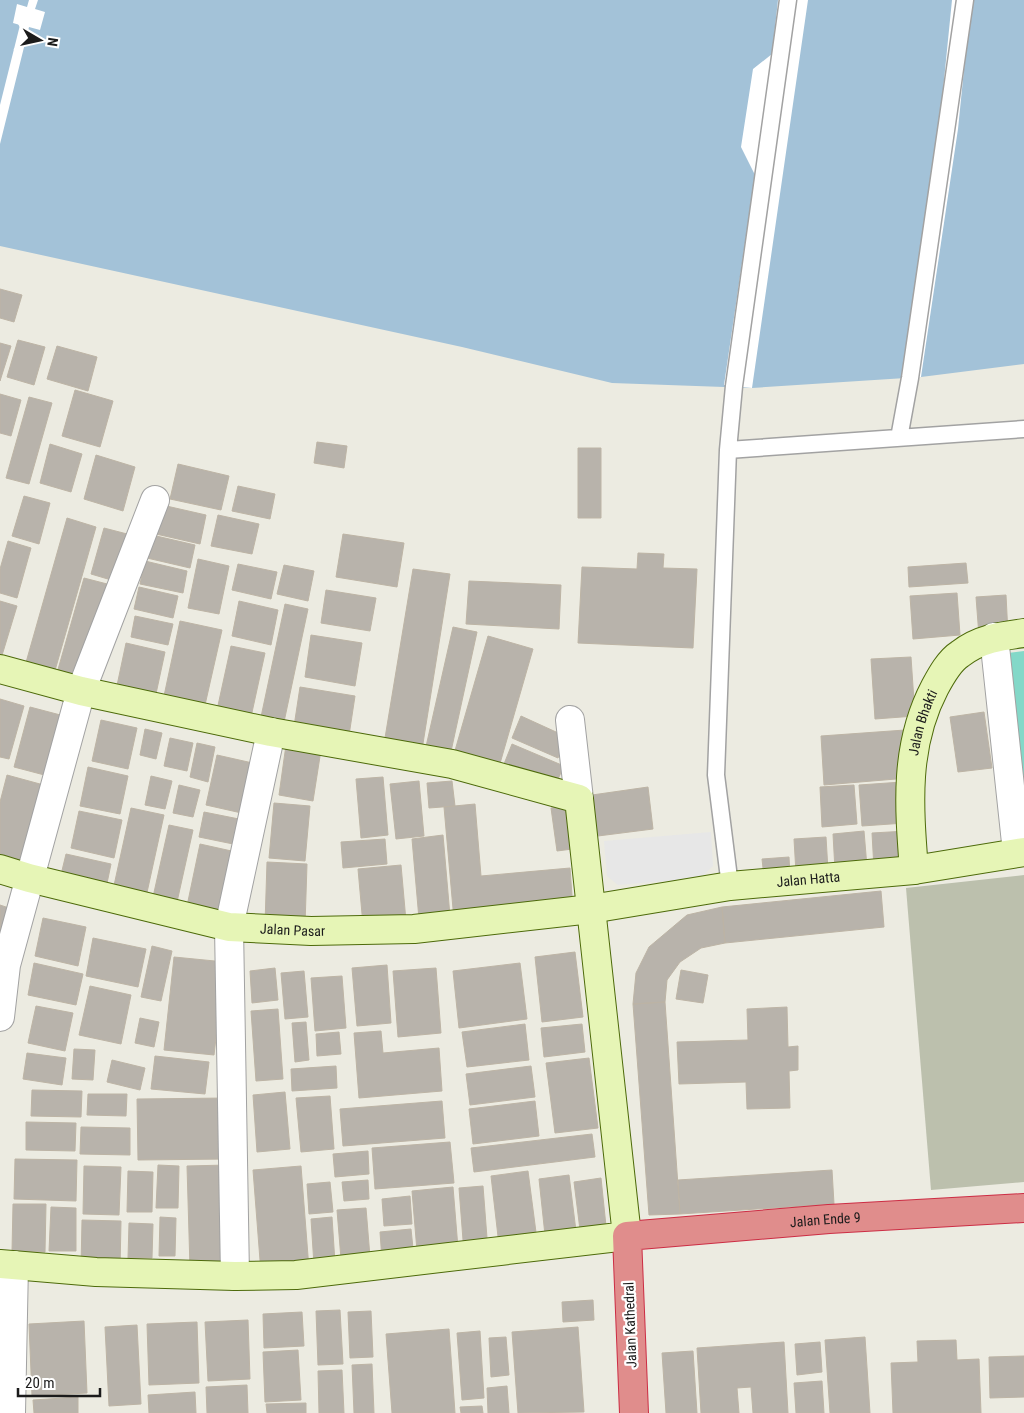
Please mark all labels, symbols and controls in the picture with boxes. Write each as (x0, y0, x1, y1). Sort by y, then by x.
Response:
north arrow (15, 15, 65, 65)
text: N (44, 37, 61, 48)
street label: Jalan Bhakti (905, 687, 940, 757)
street label: Jalan Hatta (776, 868, 841, 890)
street label: Jalan Pasar (260, 921, 325, 939)
street label: Jalan Ende 9 (789, 1209, 861, 1230)
street label: Jalan Kathedral (621, 1282, 639, 1368)
scale bar (18, 1366, 100, 1398)
text: 20 m (25, 1374, 55, 1392)

